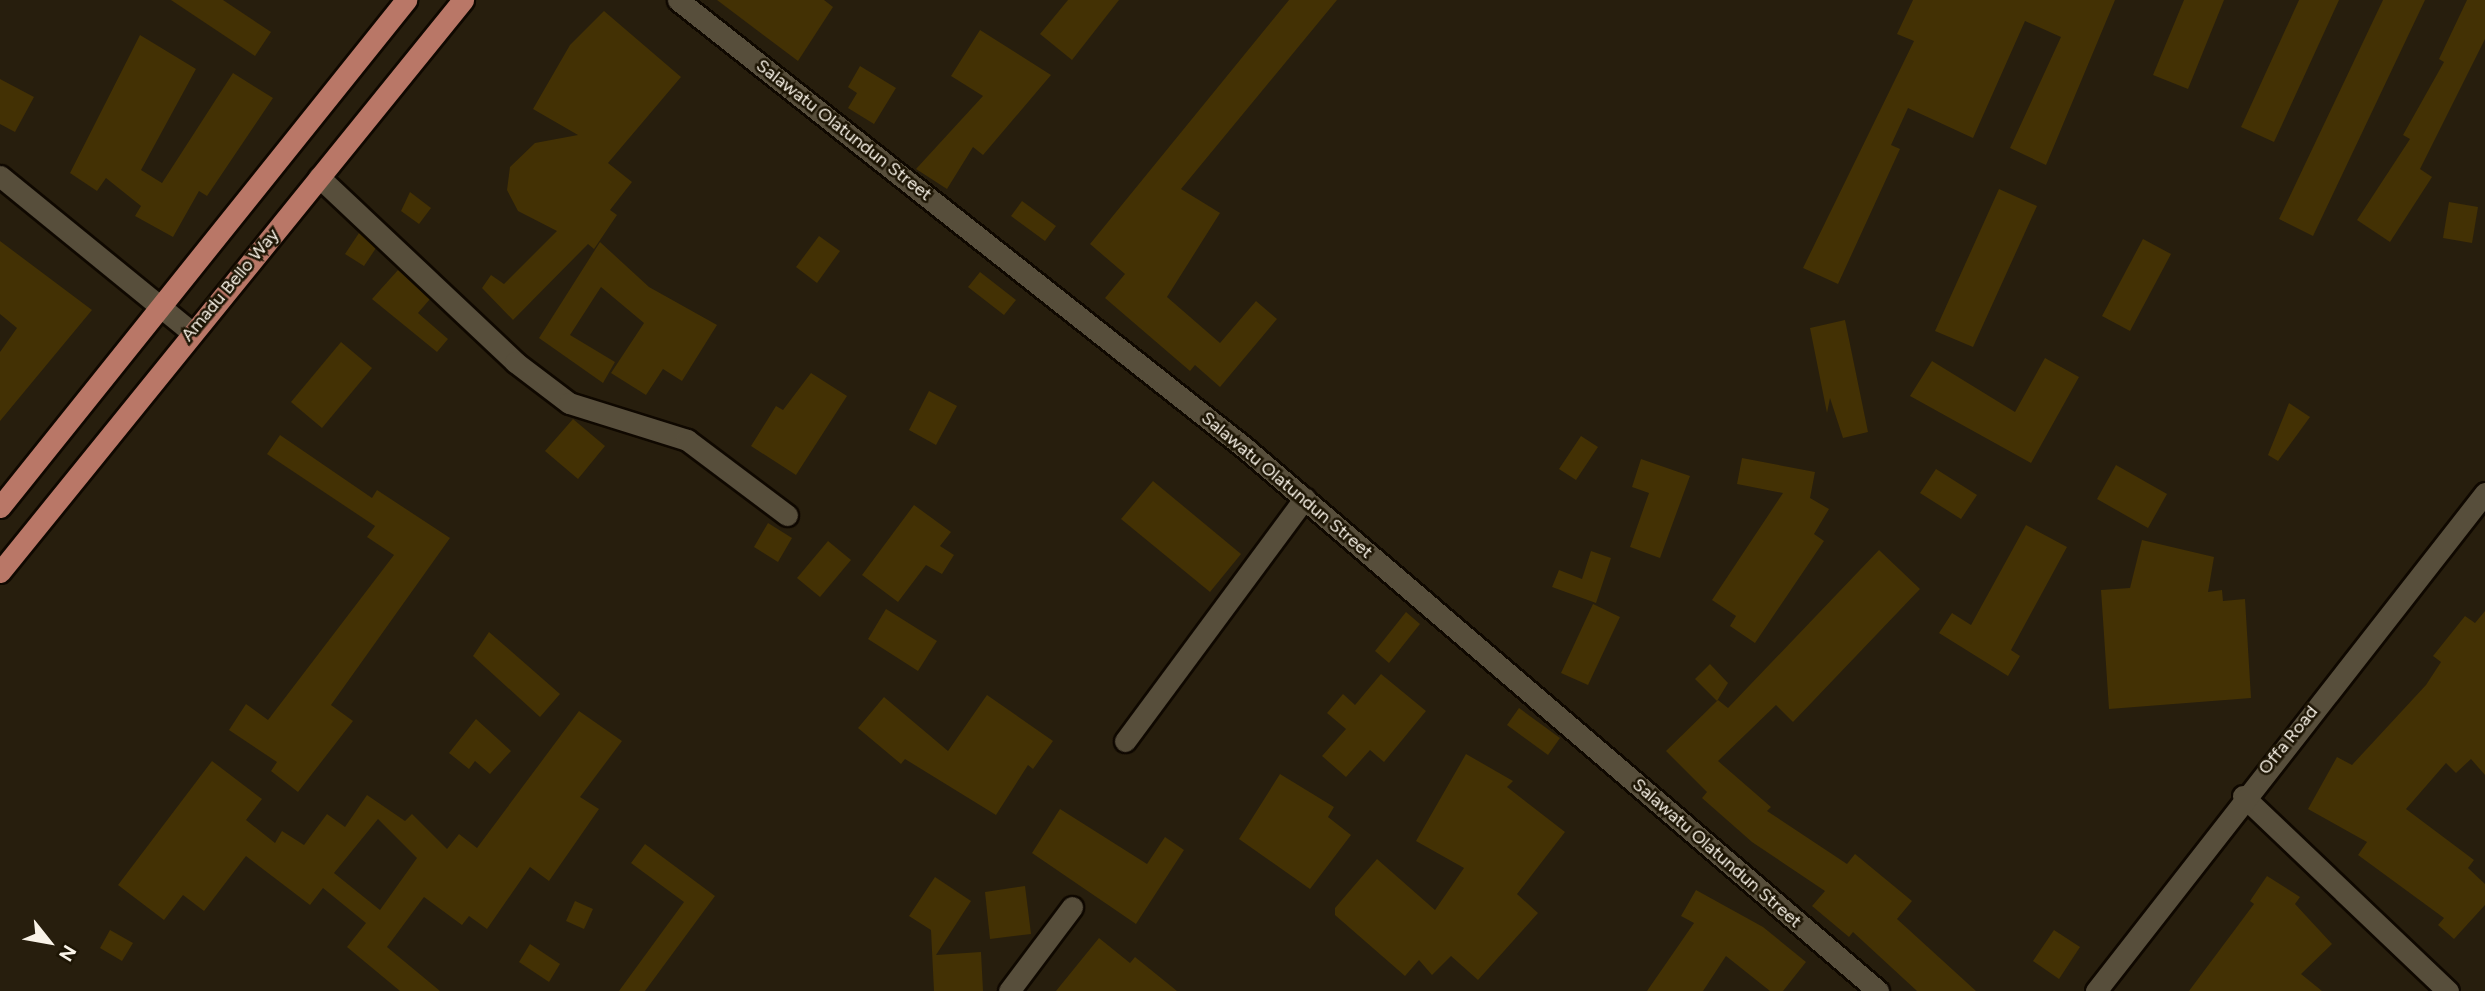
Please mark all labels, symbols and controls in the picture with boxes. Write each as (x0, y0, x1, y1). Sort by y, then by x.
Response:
street label: Salawatu Olatundun Street (752, 55, 936, 205)
street label: Amadu Bello Way (177, 224, 283, 346)
street label: Salawatu Olatundun Street (1197, 407, 1377, 563)
street label: Offa Road (2254, 701, 2322, 779)
street label: Salawatu Olatundun Street (1628, 774, 1806, 932)
north arrow (14, 907, 84, 977)
text: N (54, 941, 81, 965)

